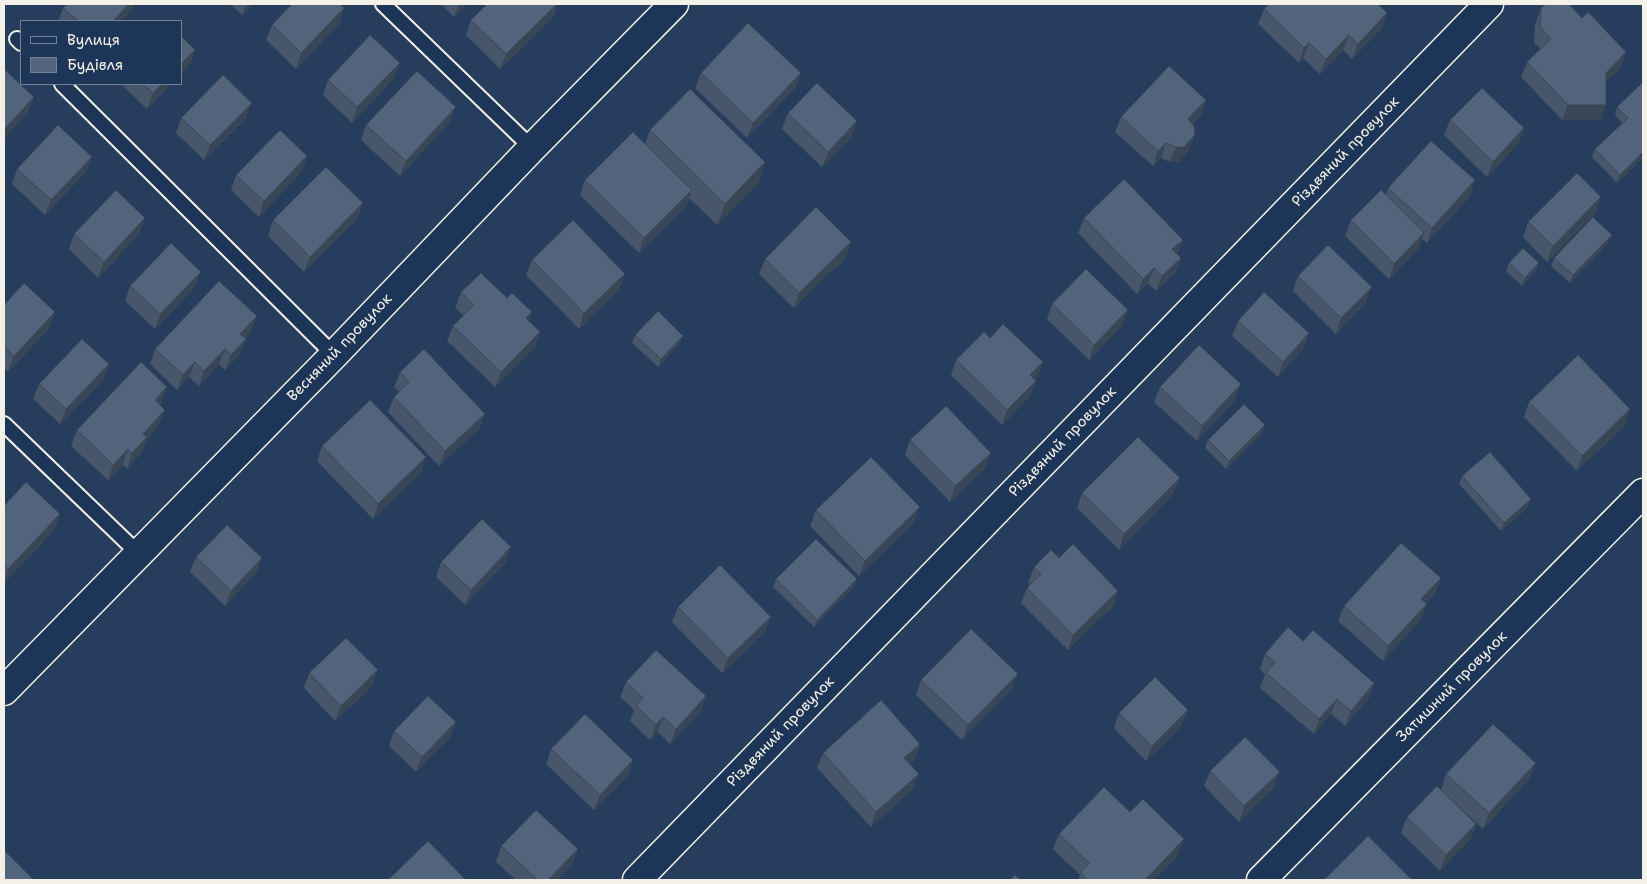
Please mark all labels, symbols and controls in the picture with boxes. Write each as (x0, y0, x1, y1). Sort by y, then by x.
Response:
legend (20, 20, 182, 85)
text: Вулиця (67, 30, 120, 50)
text: Будівля (67, 55, 123, 75)
street label: Різдвяний провулок (1289, 93, 1403, 211)
street label: Весняний провулок (284, 290, 396, 406)
street label: Різдвяний провулок (1006, 383, 1120, 501)
street label: Затишний провулок (1393, 628, 1511, 746)
street label: Різдвяний провулок (724, 673, 838, 791)

